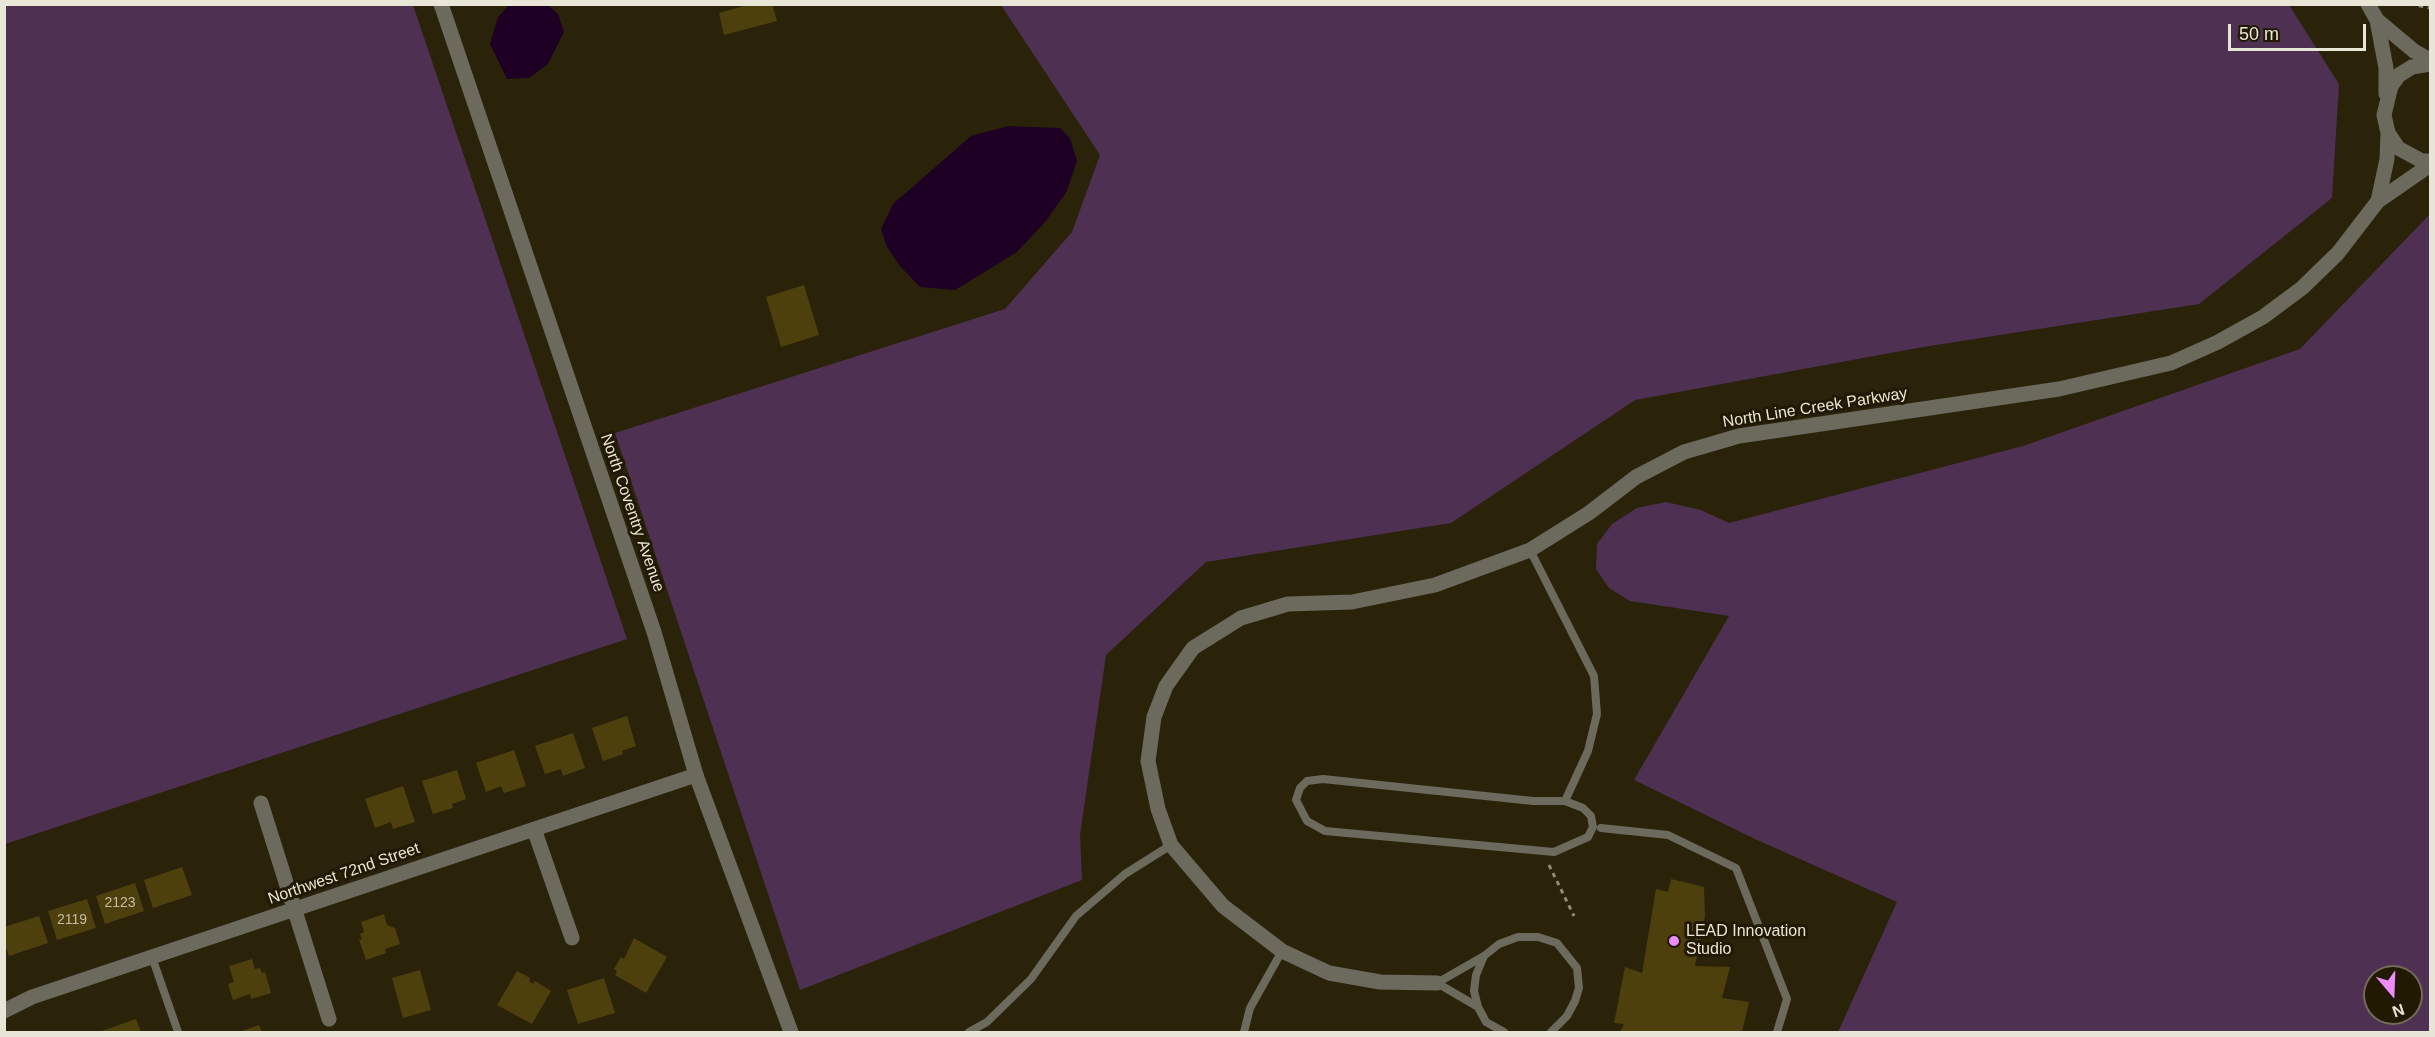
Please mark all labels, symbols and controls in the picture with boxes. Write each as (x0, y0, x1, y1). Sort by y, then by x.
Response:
scale bar (2231, 12, 2369, 50)
text: 50 m (2239, 24, 2279, 44)
street label: North Line Creek Parkway (1721, 384, 1909, 432)
street label: North Coventry Avenue (596, 431, 668, 595)
street label: Northwest 72nd Street (266, 839, 422, 909)
house number: 2123 (104, 895, 136, 911)
house number: 2119 (57, 912, 87, 928)
place label: LEAD Innovation Studio (1686, 922, 1806, 960)
marker: LEAD Innovation Studio (1667, 934, 1681, 948)
north arrow (2363, 965, 2423, 1025)
text: N (2390, 1001, 2407, 1021)

